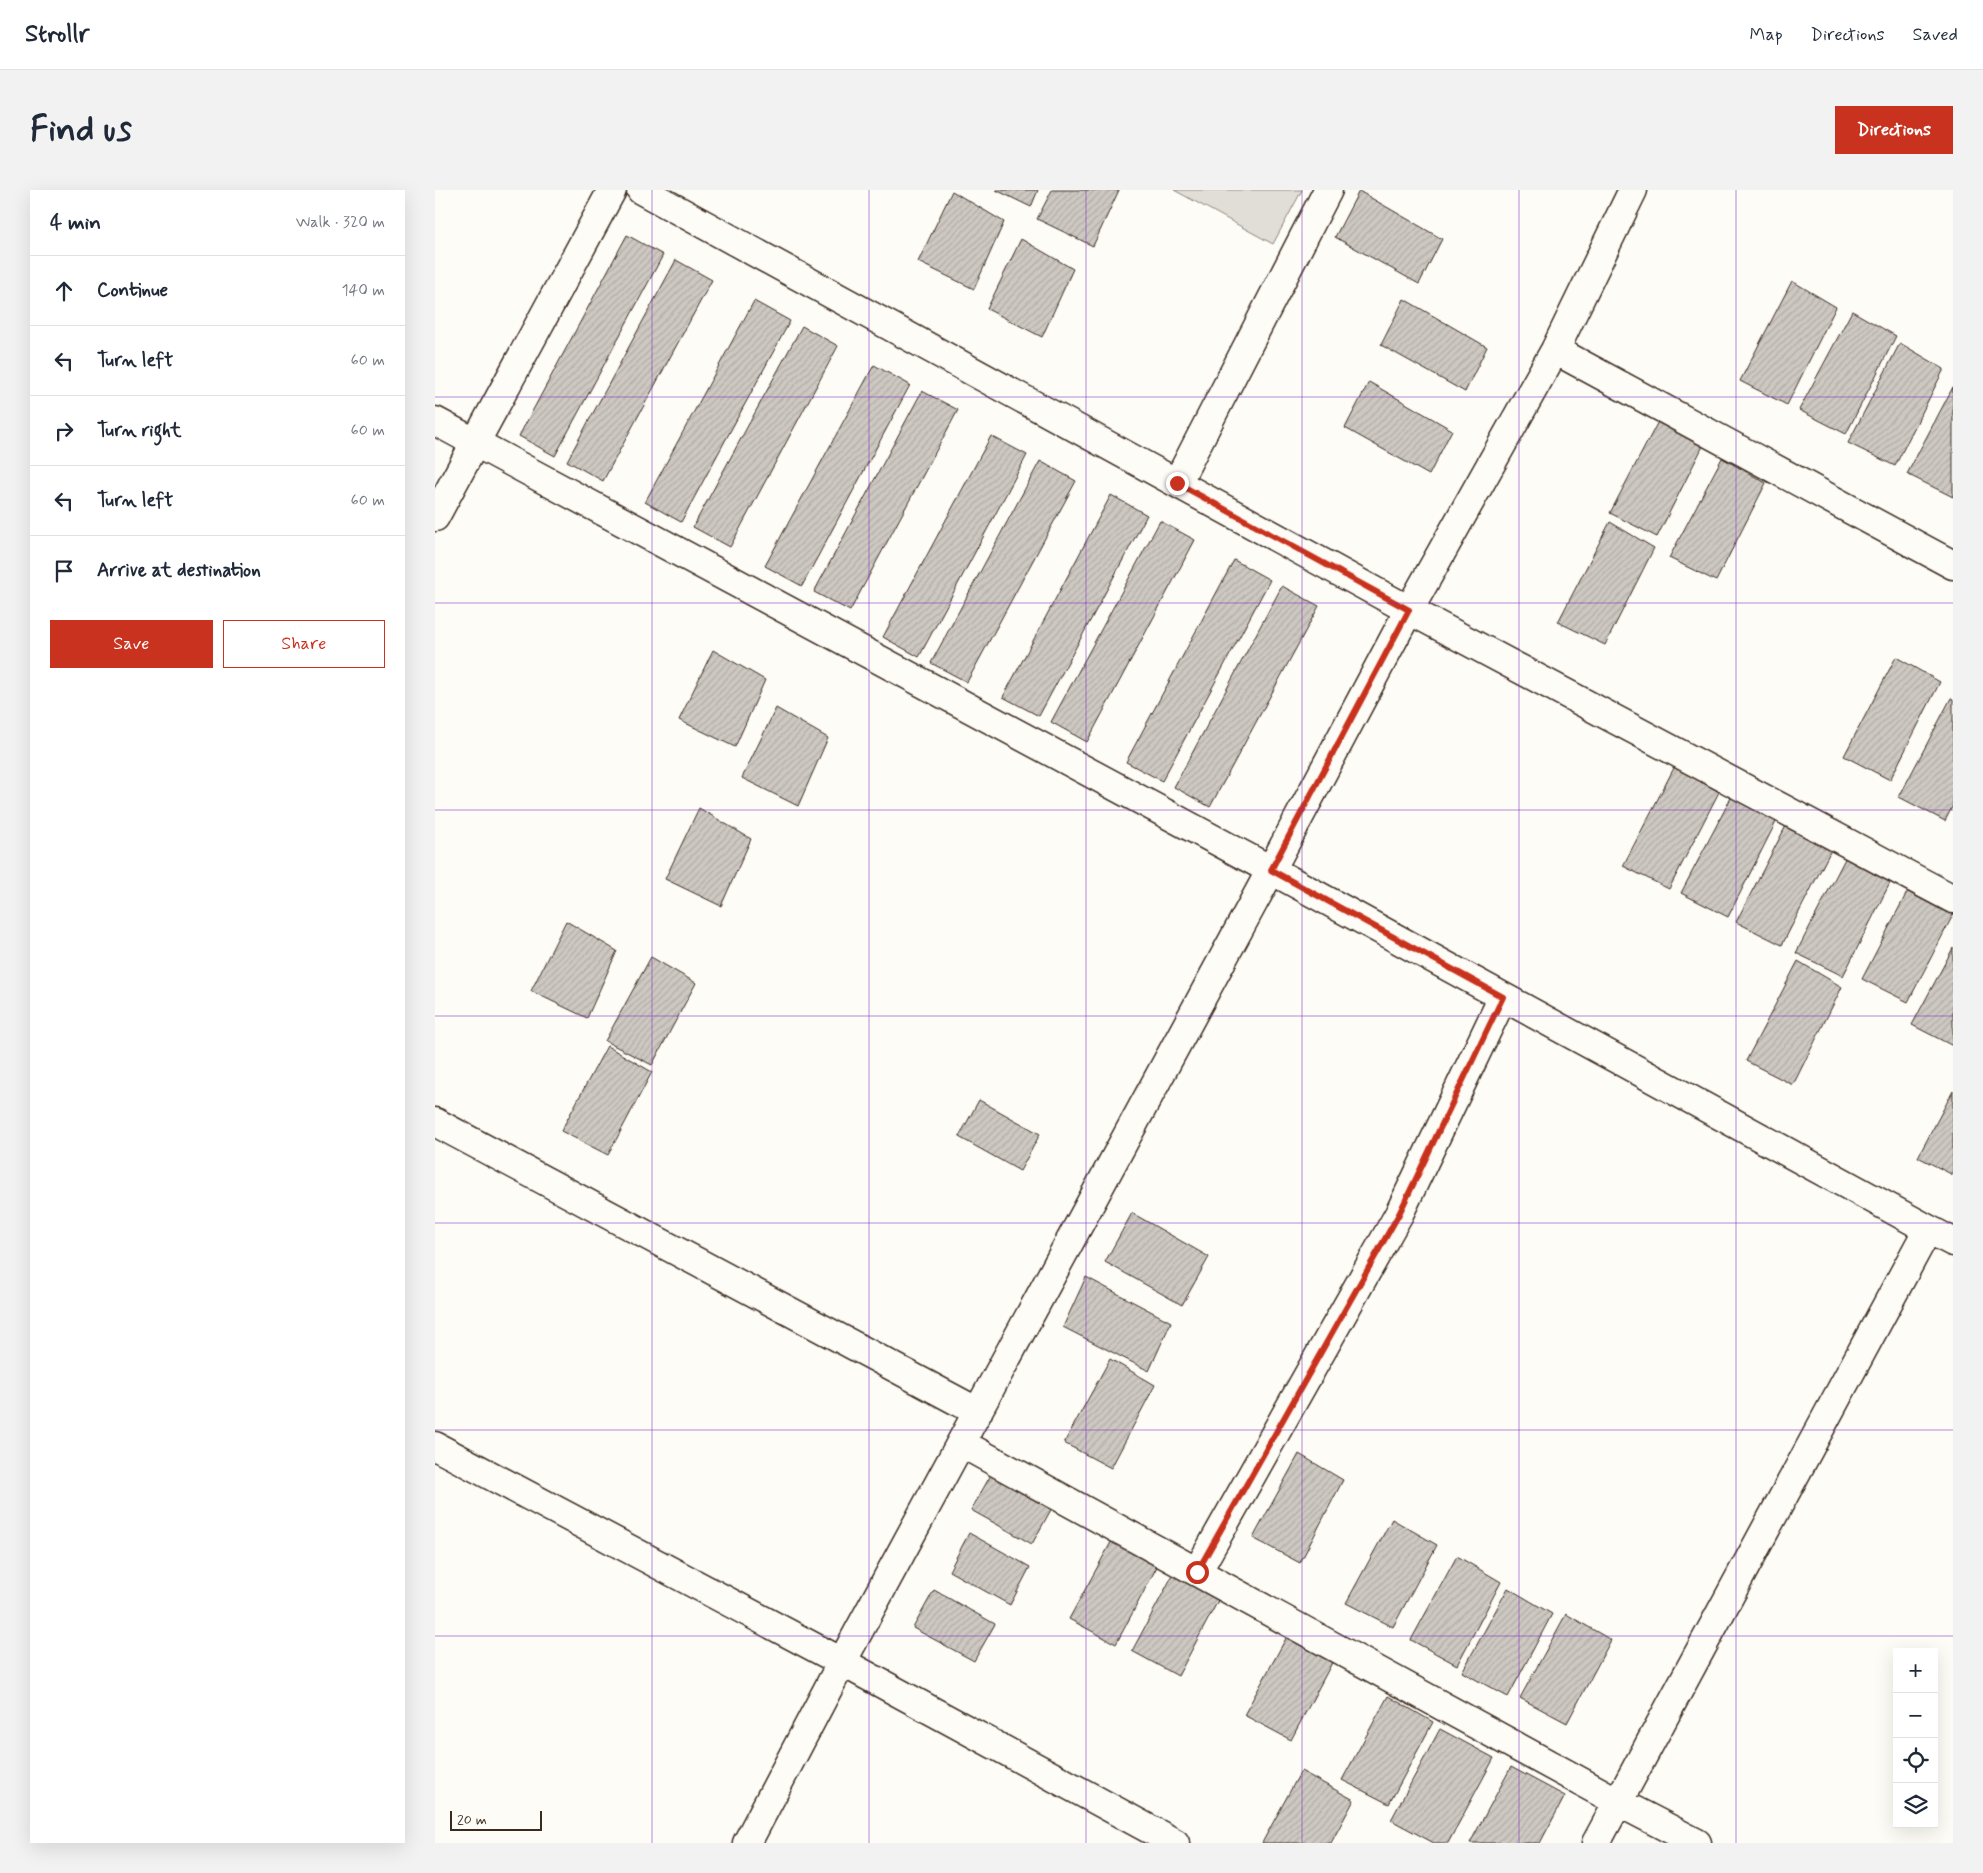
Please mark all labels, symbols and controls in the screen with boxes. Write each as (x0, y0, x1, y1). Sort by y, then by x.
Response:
text: Strollr (25, 19, 89, 50)
text: Map (1750, 23, 1783, 47)
text: Directions (1811, 23, 1885, 47)
text: Saved (1913, 23, 1958, 47)
button: Directions (1835, 106, 1953, 154)
text: Find us (30, 107, 132, 153)
text: 4 min (50, 209, 101, 237)
text: Walk · 320 m (296, 212, 385, 233)
icon: ahead (50, 277, 78, 305)
text: Continue (97, 278, 168, 303)
text: 140 m (341, 280, 385, 301)
icon: left (50, 347, 78, 375)
text: Turn left (97, 348, 173, 373)
text: 60 m (351, 350, 385, 371)
icon: right (50, 417, 78, 445)
text: Turn right (97, 418, 181, 443)
text: 60 m (351, 420, 385, 441)
route end (1166, 472, 1189, 495)
icon: left (50, 487, 78, 515)
text: Turn left (97, 488, 173, 513)
text: 60 m (351, 490, 385, 511)
icon: arrive (50, 557, 78, 585)
text: Arrive at destination (97, 558, 261, 583)
button: Save (50, 620, 213, 668)
button: Share (223, 620, 385, 668)
route start (1186, 1561, 1209, 1584)
map controls (1893, 1648, 1938, 1828)
button: + (1893, 1648, 1938, 1693)
button: − (1893, 1693, 1938, 1738)
button: locate (1893, 1738, 1938, 1783)
button: layers (1893, 1783, 1938, 1828)
scale bar (450, 1808, 543, 1831)
text: 20 m (457, 1811, 487, 1829)

